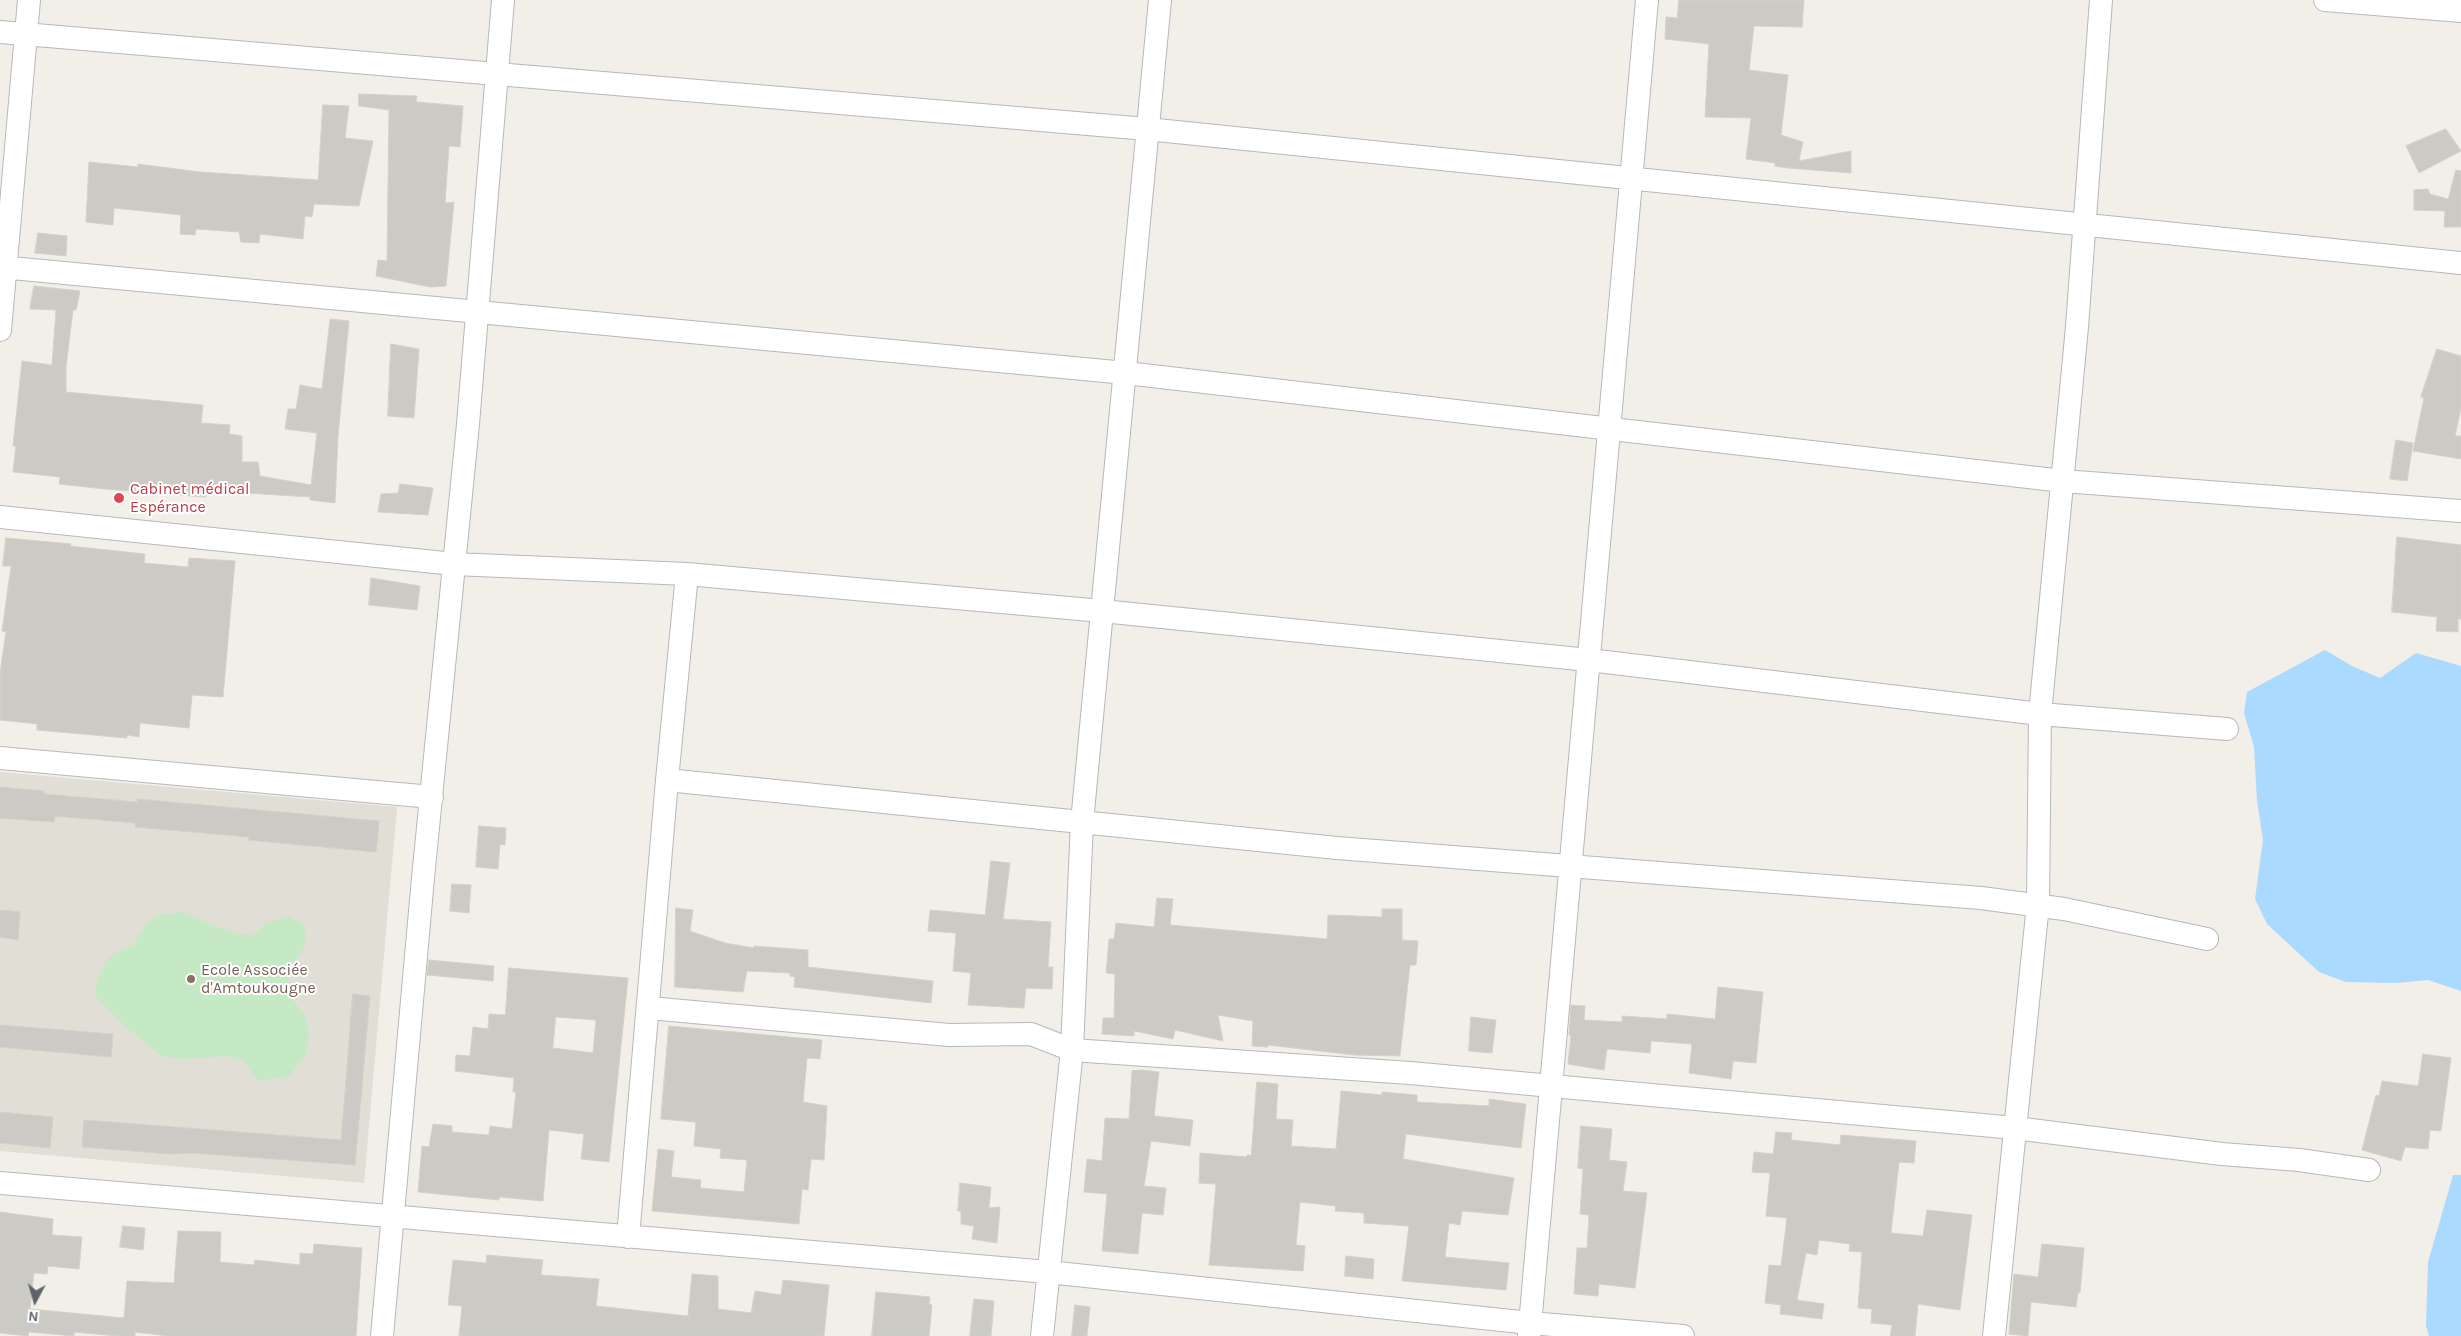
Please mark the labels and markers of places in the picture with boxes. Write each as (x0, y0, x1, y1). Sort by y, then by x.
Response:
place label: Cabinet médical Espérance (130, 479, 250, 517)
marker: Cabinet médical Espérance (112, 491, 126, 505)
place label: Ecole Associée d'Amtoukougne (201, 960, 316, 998)
marker: Ecole Associée d'Amtoukougne (185, 973, 197, 985)

